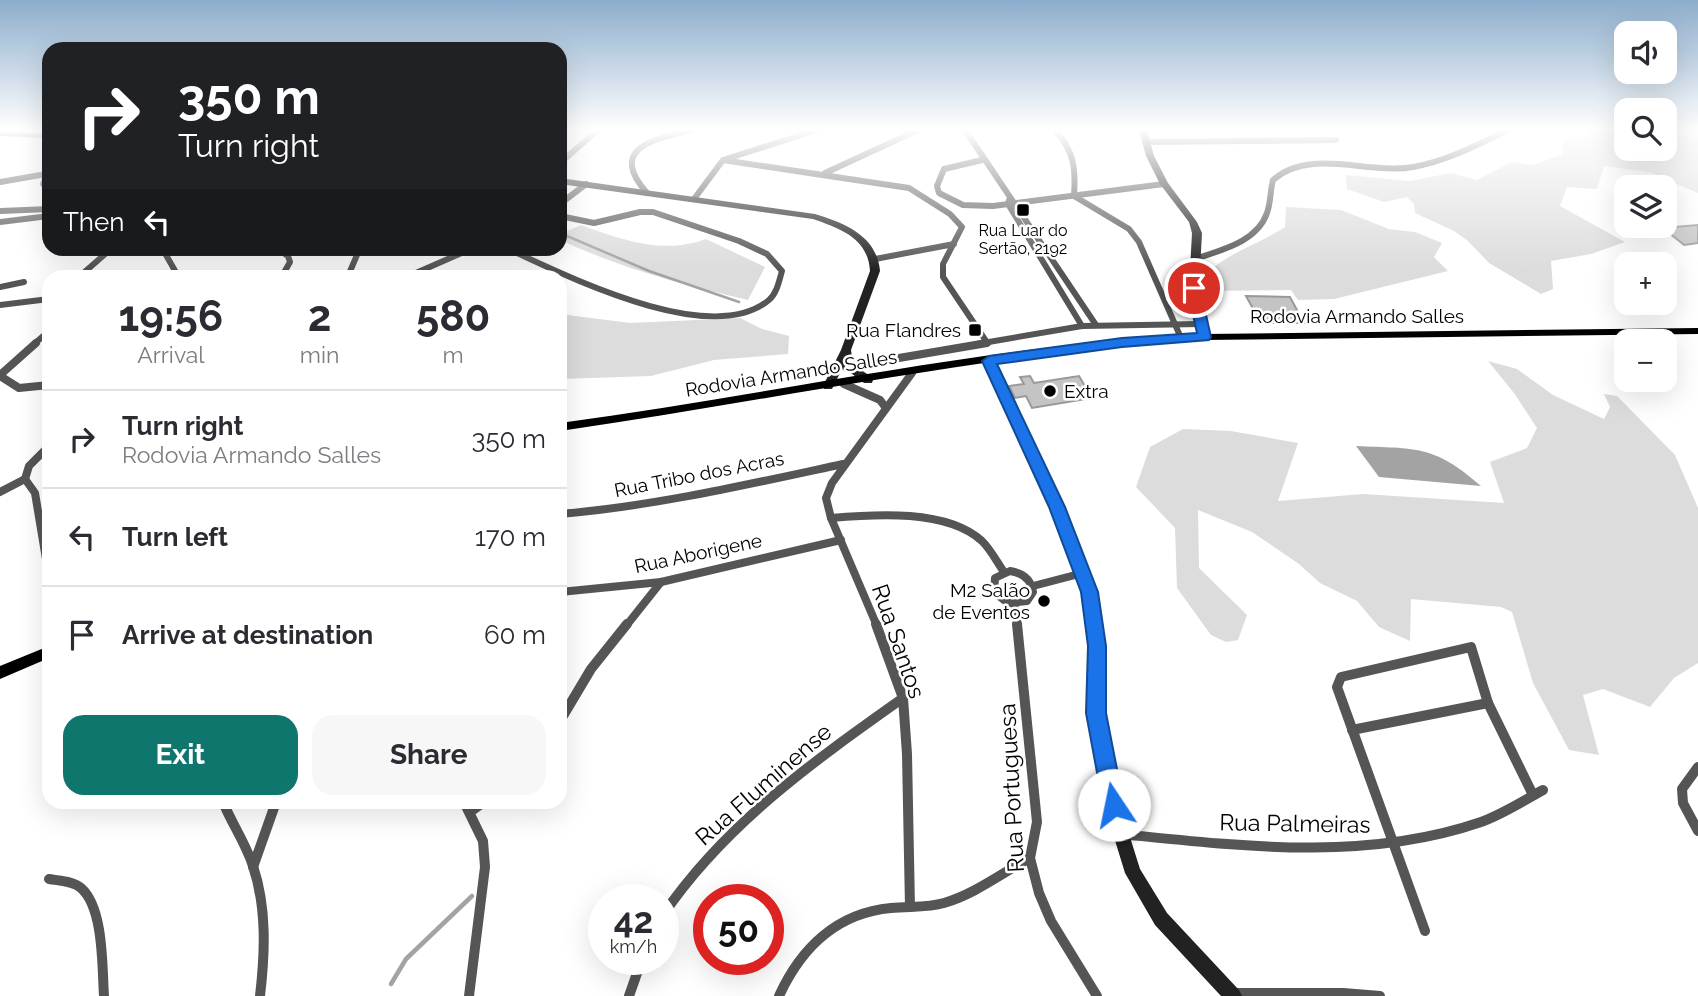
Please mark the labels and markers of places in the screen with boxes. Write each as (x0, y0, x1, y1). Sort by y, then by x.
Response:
marker: Rua Luar do Sertão, 2192 (1015, 202, 1031, 218)
place label: Rua Luar do Sertão, 2192 (979, 221, 1067, 258)
pin (1164, 258, 1224, 318)
place label: Rua Flandres (846, 319, 961, 341)
marker: Rua Flandres (967, 322, 983, 338)
place label: Extra (1064, 380, 1109, 402)
marker: Extra (1042, 383, 1058, 399)
place label: M2 Salão de Eventos (932, 579, 1030, 623)
marker: M2 Salão de Eventos (1036, 593, 1052, 609)

